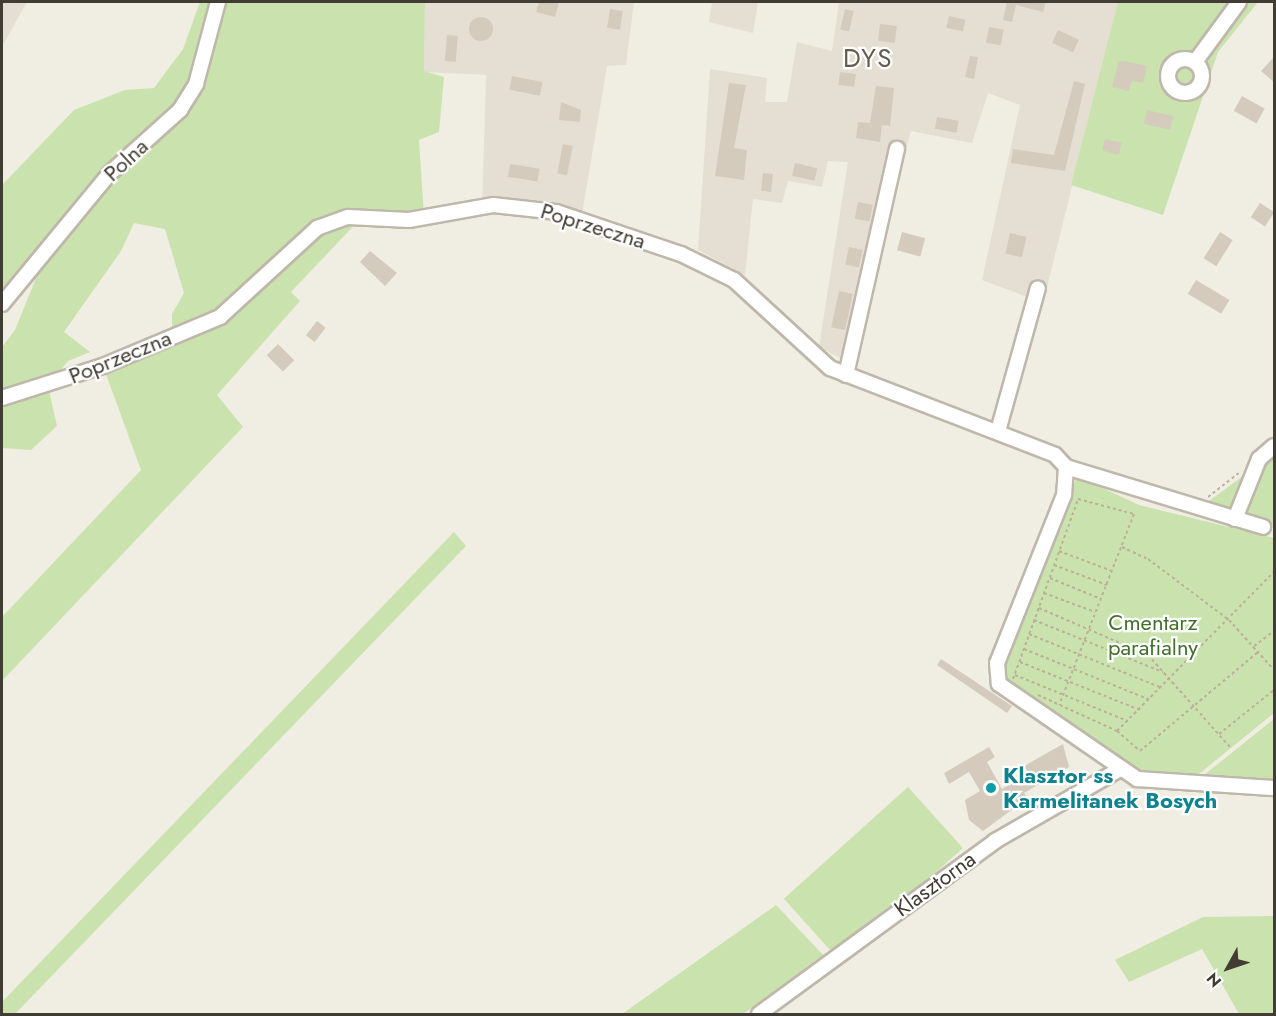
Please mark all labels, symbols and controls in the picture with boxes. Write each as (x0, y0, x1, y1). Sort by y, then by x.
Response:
district label: DYS (843, 43, 893, 75)
street label: Polna (98, 133, 154, 187)
street label: Poprzeczna (537, 198, 649, 254)
street label: Poprzeczna (65, 325, 175, 389)
park label: Cmentarz parafialny (1108, 609, 1198, 660)
place label: Klasztor ss Karmelitanek Bosych (1003, 762, 1217, 813)
marker: Klasztor ss Karmelitanek Bosych (984, 781, 998, 795)
street label: Klasztorna (889, 846, 981, 922)
north arrow (1198, 938, 1258, 998)
text: N (1201, 968, 1227, 992)

